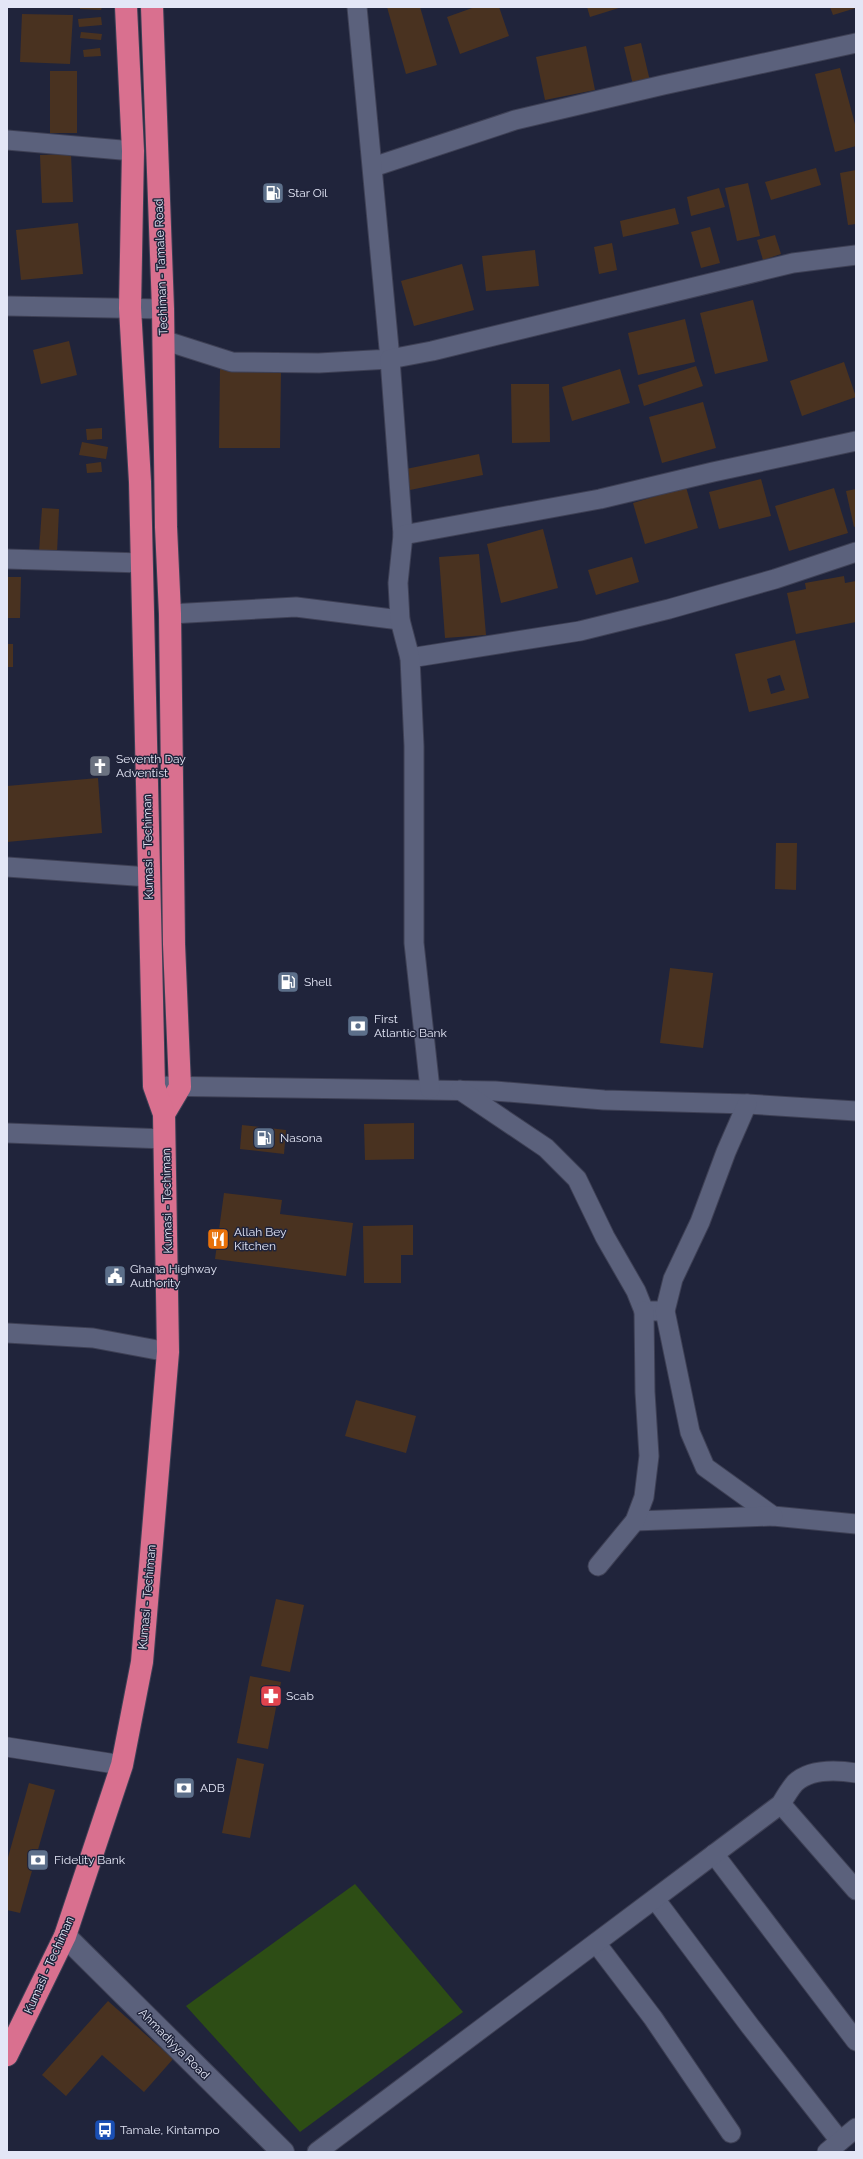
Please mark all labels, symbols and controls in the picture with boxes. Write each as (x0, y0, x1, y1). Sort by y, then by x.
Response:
fuel station icon: Star Oil (260, 180, 286, 206)
place label: Star Oil (288, 186, 328, 200)
street label: Techiman - Tamale Road (152, 198, 170, 336)
place label: Seventh Day Adventist (116, 752, 186, 780)
church icon: Seventh Day Adventist (87, 753, 113, 779)
street label: Kumasi - Techiman (140, 794, 156, 900)
fuel station icon: Shell (275, 969, 301, 995)
place label: Shell (304, 975, 333, 989)
place label: First Atlantic Bank (374, 1012, 447, 1040)
bank icon: First Atlantic Bank (345, 1013, 371, 1039)
fuel station icon: Nasona (251, 1125, 277, 1151)
place label: Nasona (280, 1131, 322, 1145)
street label: Kumasi - Techiman (159, 1148, 175, 1254)
place label: Allah Bey Kitchen (234, 1225, 287, 1253)
restaurant icon: Allah Bey Kitchen (205, 1226, 231, 1252)
place label: Ghana Highway Authority (130, 1262, 217, 1290)
public building icon: Ghana Highway Authority (102, 1263, 128, 1289)
street label: Kumasi - Techiman (135, 1544, 159, 1650)
pharmacy icon: Scab (258, 1683, 284, 1709)
place label: Scab (286, 1689, 314, 1703)
bank icon: ADB (171, 1775, 197, 1801)
place label: ADB (200, 1781, 225, 1795)
bank icon: Fidelity Bank (25, 1847, 51, 1873)
place label: Fidelity Bank (54, 1853, 126, 1867)
street label: Kumasi - Techiman (21, 1914, 77, 2016)
street label: Ahmadiyya Road (136, 2006, 212, 2082)
bus stop icon: Tamale, Kintampo (92, 2117, 118, 2143)
place label: Tamale, Kintampo (120, 2123, 220, 2137)

